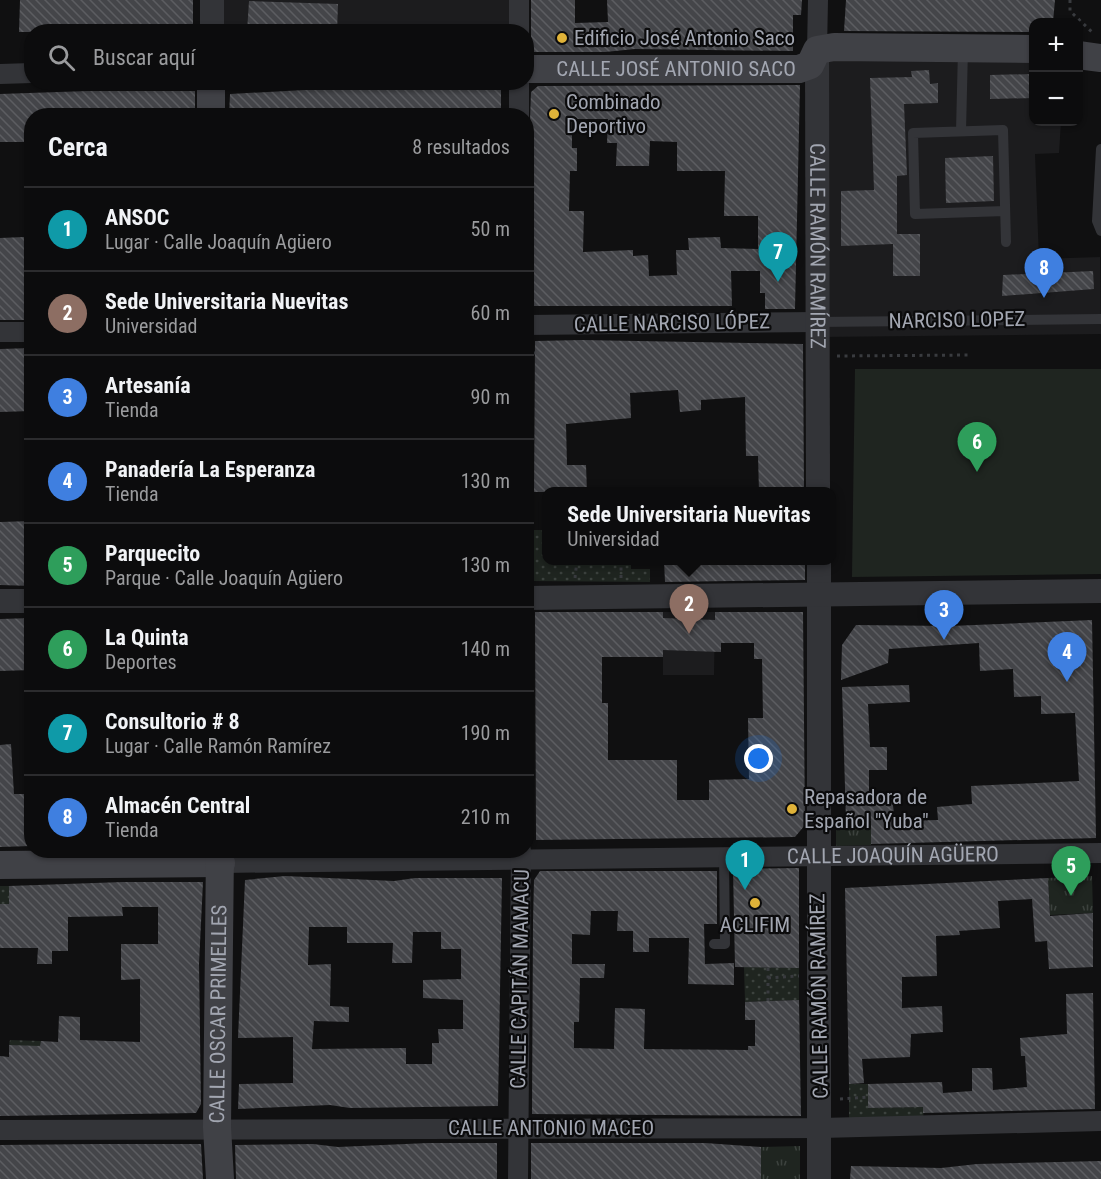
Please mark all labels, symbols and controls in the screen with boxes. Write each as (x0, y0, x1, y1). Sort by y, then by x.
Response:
map controls (1029, 18, 1083, 126)
button: + (1029, 18, 1083, 72)
search box (24, 24, 534, 90)
place label: Edificio José Antonio Saco (574, 26, 795, 50)
marker: Edificio José Antonio Saco (555, 31, 569, 45)
icon: search (45, 41, 78, 74)
text: Buscar aquí (93, 45, 196, 70)
street label: CALLE JOSÉ ANTONIO SACO (556, 57, 796, 81)
button: − (1029, 72, 1083, 126)
place label: Combinado Deportivo (566, 90, 661, 138)
marker: Combinado Deportivo (547, 107, 561, 121)
text: Cerca (48, 132, 108, 162)
text: 8 resultados (412, 135, 510, 159)
street label: CALLE RAMÓN RAMÍREZ (805, 143, 830, 349)
text: ANSOC (105, 205, 169, 230)
text: 1 (62, 217, 73, 241)
text: 50 m (471, 217, 510, 241)
text: Lugar · Calle Joaquín Agüero (105, 230, 332, 254)
pin: 7 (758, 232, 798, 282)
pin: 8 (1024, 248, 1064, 298)
text: Sede Universitaria Nuevitas (105, 289, 348, 314)
text: 2 (62, 301, 73, 325)
text: 60 m (471, 301, 510, 325)
street label: NARCISO LOPEZ (888, 307, 1026, 333)
street label: CALLE NARCISO LÓPEZ (574, 309, 770, 337)
text: Universidad (105, 314, 198, 338)
text: Artesanía (105, 373, 191, 398)
text: 3 (62, 385, 73, 409)
text: 90 m (471, 385, 510, 409)
text: Tienda (105, 398, 159, 422)
pin: 6 (958, 422, 996, 472)
text: Panadería La Esperanza (105, 457, 316, 482)
text: 4 (62, 469, 73, 493)
text: 130 m (461, 469, 510, 493)
text: Tienda (105, 482, 159, 506)
popup (542, 487, 836, 565)
text: Sede Universitaria Nuevitas (567, 502, 811, 527)
text: Universidad (567, 527, 660, 551)
text: Parquecito (105, 541, 200, 566)
text: 5 (62, 553, 73, 577)
text: 130 m (461, 553, 510, 577)
text: Parque · Calle Joaquín Agüero (105, 566, 343, 590)
pin: 2 (670, 584, 708, 634)
pin: 3 (924, 590, 964, 640)
text: La Quinta (105, 625, 189, 650)
pin: 4 (1048, 632, 1086, 682)
text: 6 (62, 637, 73, 661)
text: 140 m (461, 637, 510, 661)
text: Deportes (105, 650, 177, 674)
text: Consultorio # 8 (105, 709, 240, 734)
text: 7 (62, 721, 73, 745)
text: 190 m (461, 721, 510, 745)
text: Lugar · Calle Ramón Ramírez (105, 734, 331, 758)
your location (744, 744, 773, 773)
place label: Repasadora de Español "Yuba" (804, 785, 929, 833)
text: Almacén Central (105, 793, 250, 818)
marker: Repasadora de Español "Yuba" (785, 802, 799, 816)
text: 8 (62, 805, 73, 829)
text: 210 m (461, 805, 510, 829)
text: Tienda (105, 818, 159, 842)
pin: 1 (726, 840, 764, 890)
street label: CALLE JOAQUÍN AGÜERO (787, 842, 999, 869)
pin: 5 (1052, 846, 1090, 896)
street label: CALLE CAPITÁN MAMACU (506, 869, 534, 1089)
street label: CALLE RAMÓN RAMÍREZ (805, 893, 833, 1099)
marker: ACLIFIM (748, 896, 762, 910)
street label: CALLE OSCAR PRIMELLES (205, 905, 231, 1123)
place label: ACLIFIM (720, 913, 790, 937)
street label: CALLE ANTONIO MACEO (448, 1116, 654, 1140)

